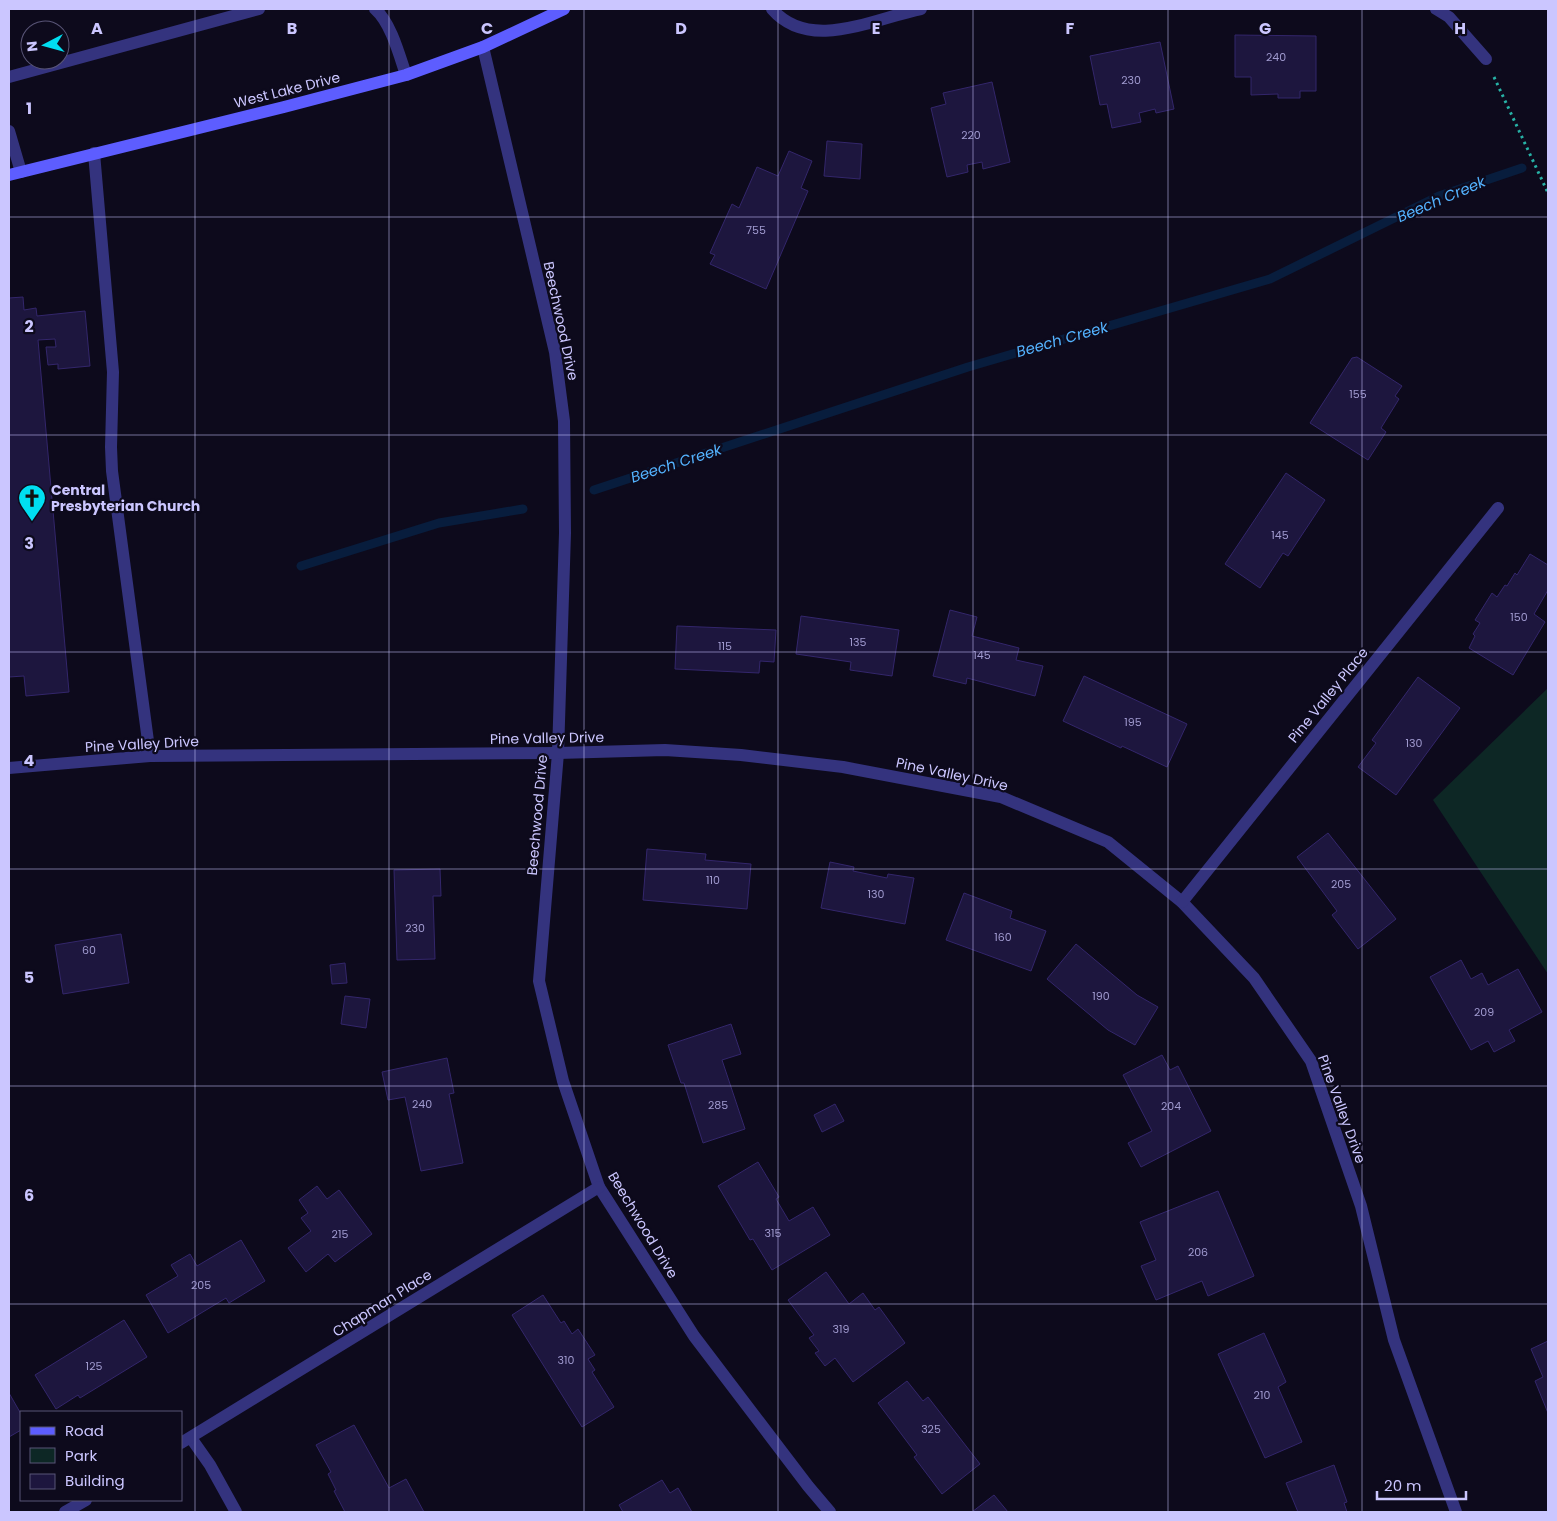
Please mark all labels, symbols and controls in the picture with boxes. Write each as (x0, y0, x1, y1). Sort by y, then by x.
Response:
text: A (91, 17, 103, 40)
text: B (287, 17, 297, 40)
text: C (481, 17, 493, 40)
text: D (675, 17, 687, 40)
text: E (872, 17, 880, 40)
text: F (1066, 17, 1075, 40)
text: G (1259, 17, 1271, 40)
text: H (1454, 17, 1466, 40)
north arrow (20, 20, 70, 70)
text: N (22, 40, 43, 53)
house number: 240 (1266, 49, 1286, 65)
street label: West Lake Drive (232, 67, 342, 113)
house number: 230 (1121, 72, 1141, 88)
text: 1 (26, 97, 32, 120)
house number: 220 (961, 127, 981, 143)
water label: Beech Creek (1393, 170, 1490, 227)
house number: 755 (746, 222, 766, 238)
street label: Beechwood Drive (539, 260, 583, 383)
text: 2 (24, 315, 34, 338)
water label: Beech Creek (1014, 316, 1112, 362)
house number: 155 (1349, 386, 1367, 402)
water label: Beech Creek (628, 438, 725, 488)
place label: Central Presbyterian Church (51, 480, 200, 516)
church icon: Central Presbyterian Church (17, 483, 47, 522)
house number: 145 (1271, 527, 1289, 543)
text: 3 (24, 532, 34, 555)
house number: 150 (1510, 609, 1528, 625)
house number: 135 (850, 634, 867, 650)
house number: 115 (718, 638, 732, 654)
street label: Pine Valley Place (1283, 643, 1373, 747)
house number: 145 (973, 647, 991, 663)
house number: 195 (1124, 714, 1142, 730)
street label: Pine Valley Drive (490, 727, 605, 749)
street label: Pine Valley Drive (84, 731, 200, 757)
house number: 130 (1406, 735, 1423, 751)
text: 4 (24, 749, 35, 772)
street label: Pine Valley Drive (894, 752, 1010, 796)
street label: Beechwood Drive (522, 753, 552, 876)
house number: 110 (706, 872, 720, 888)
house number: 205 (1331, 876, 1351, 892)
house number: 130 (868, 886, 885, 902)
house number: 230 (405, 920, 425, 936)
house number: 160 (994, 929, 1012, 945)
house number: 60 (82, 942, 96, 958)
text: 5 (24, 966, 34, 989)
house number: 190 (1092, 988, 1110, 1004)
house number: 209 (1474, 1004, 1494, 1020)
street label: Pine Valley Drive (1313, 1052, 1371, 1166)
house number: 240 (412, 1096, 432, 1112)
house number: 285 (708, 1097, 728, 1113)
house number: 204 (1161, 1098, 1181, 1114)
street label: Beechwood Drive (603, 1168, 683, 1282)
text: 6 (24, 1184, 34, 1207)
house number: 315 (765, 1225, 782, 1241)
house number: 215 (332, 1226, 348, 1242)
house number: 206 (1188, 1244, 1208, 1260)
street label: Chapman Place (329, 1264, 436, 1342)
house number: 205 (191, 1277, 211, 1293)
house number: 319 (833, 1321, 850, 1337)
house number: 310 (558, 1352, 575, 1368)
house number: 125 (86, 1358, 102, 1374)
house number: 210 (1254, 1387, 1270, 1403)
legend (20, 1411, 182, 1501)
text: Road (65, 1420, 104, 1441)
house number: 325 (921, 1421, 941, 1437)
text: Park (65, 1445, 97, 1466)
scale bar (1377, 1468, 1466, 1500)
text: Building (65, 1470, 125, 1491)
text: 20 m (1384, 1475, 1422, 1496)

